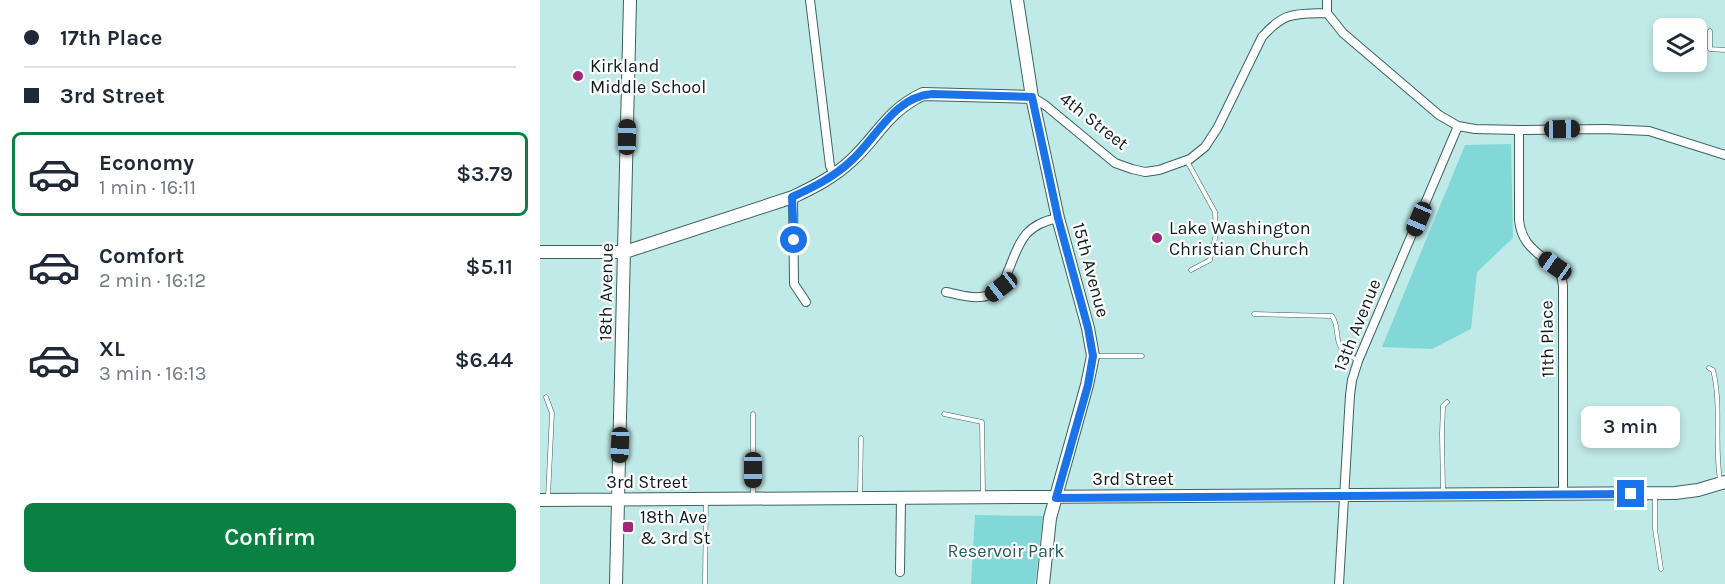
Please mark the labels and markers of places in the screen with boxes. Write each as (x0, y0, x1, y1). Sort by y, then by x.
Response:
place label: Kirkland Middle School (590, 55, 706, 98)
marker: Kirkland Middle School (571, 69, 585, 83)
place label: Lake Washington Christian Church (1169, 217, 1311, 260)
marker: Lake Washington Christian Church (1150, 231, 1164, 245)
place label: 18th Ave & 3rd St (640, 506, 711, 549)
marker: 18th Ave & 3rd St (621, 520, 635, 534)

